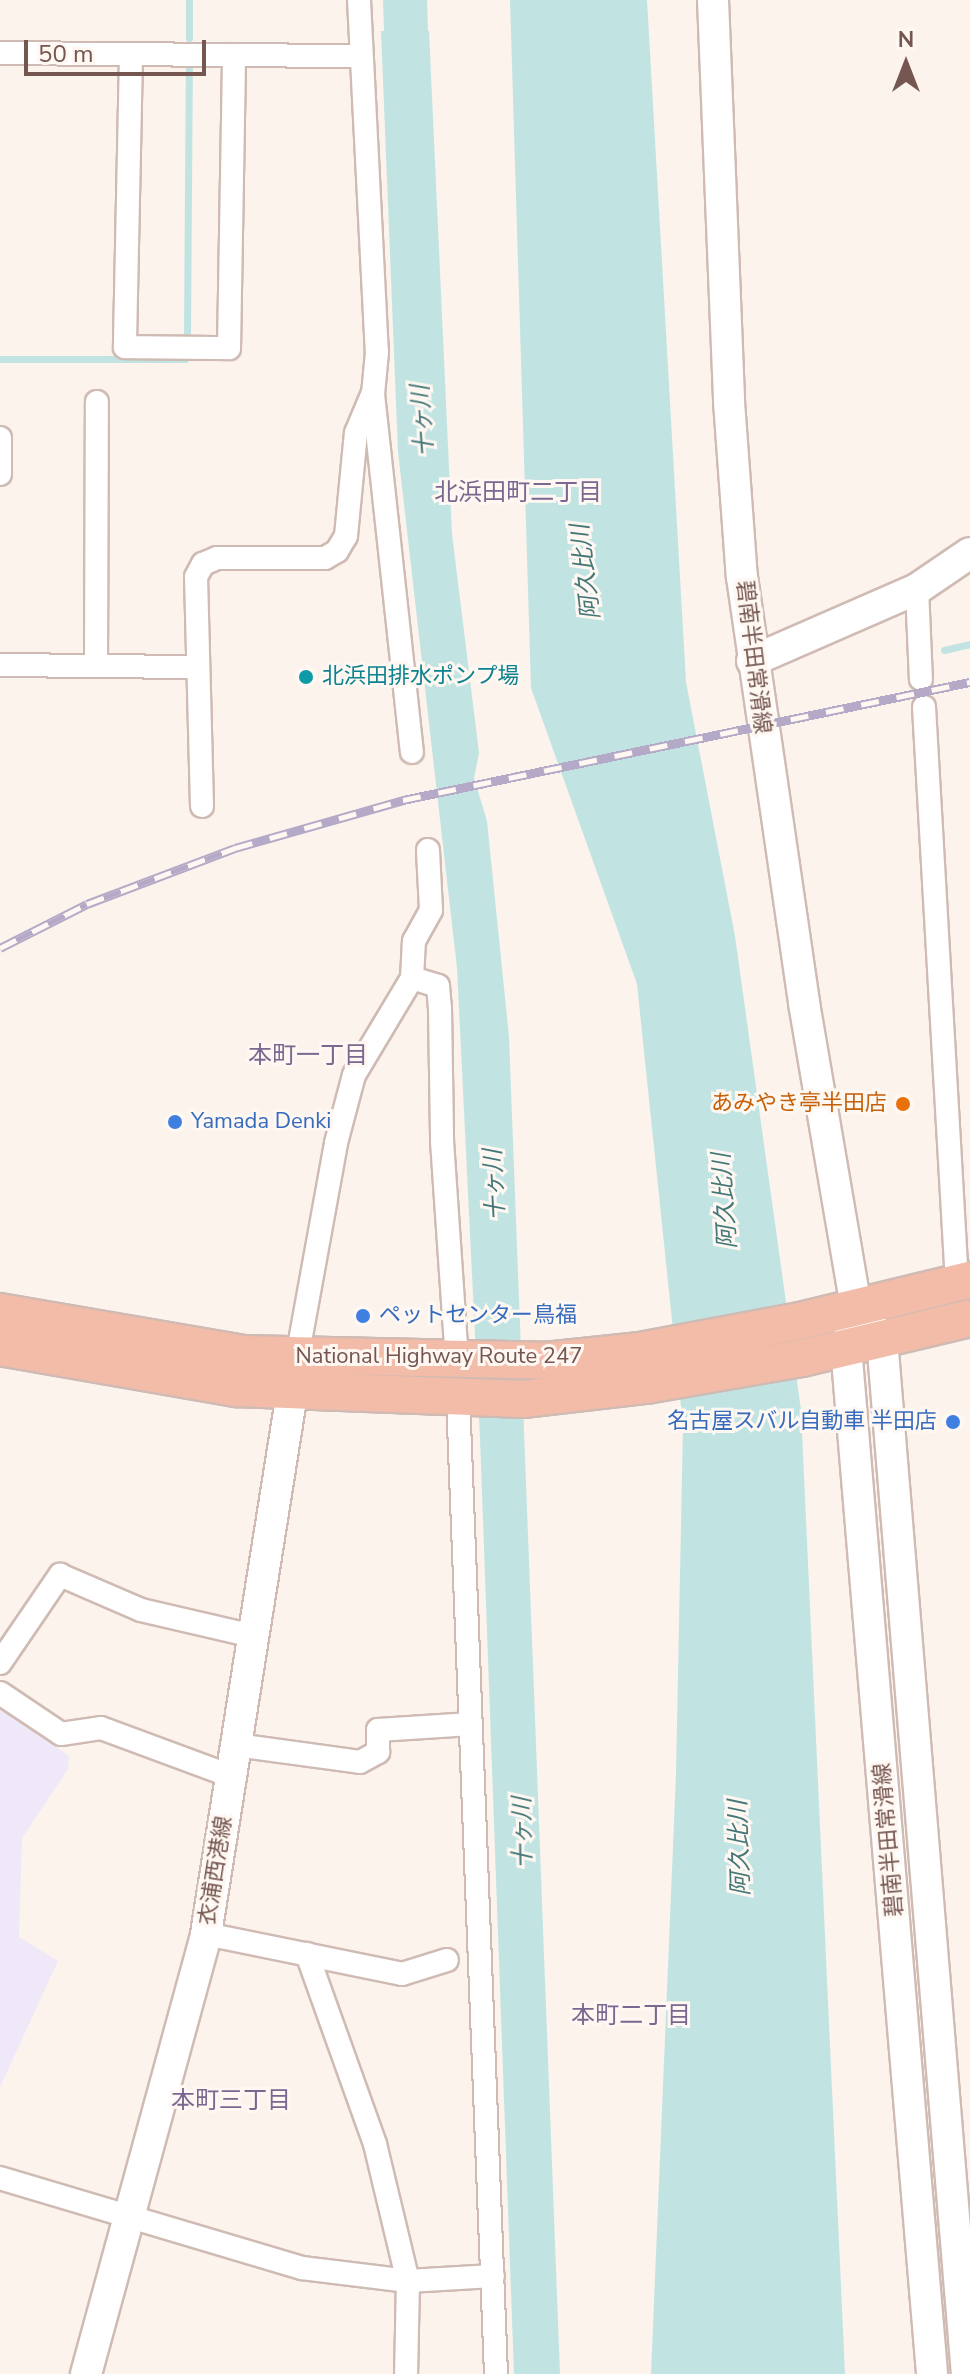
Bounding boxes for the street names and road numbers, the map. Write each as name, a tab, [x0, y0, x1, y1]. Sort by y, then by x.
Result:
street label: 碧南半田常滑線	[731, 579, 775, 735]
street label: National Highway Route 247	[296, 1344, 582, 1370]
street label: 碧南半田常滑線	[869, 1762, 909, 1918]
street label: 衣浦西港線	[194, 1815, 238, 1927]

